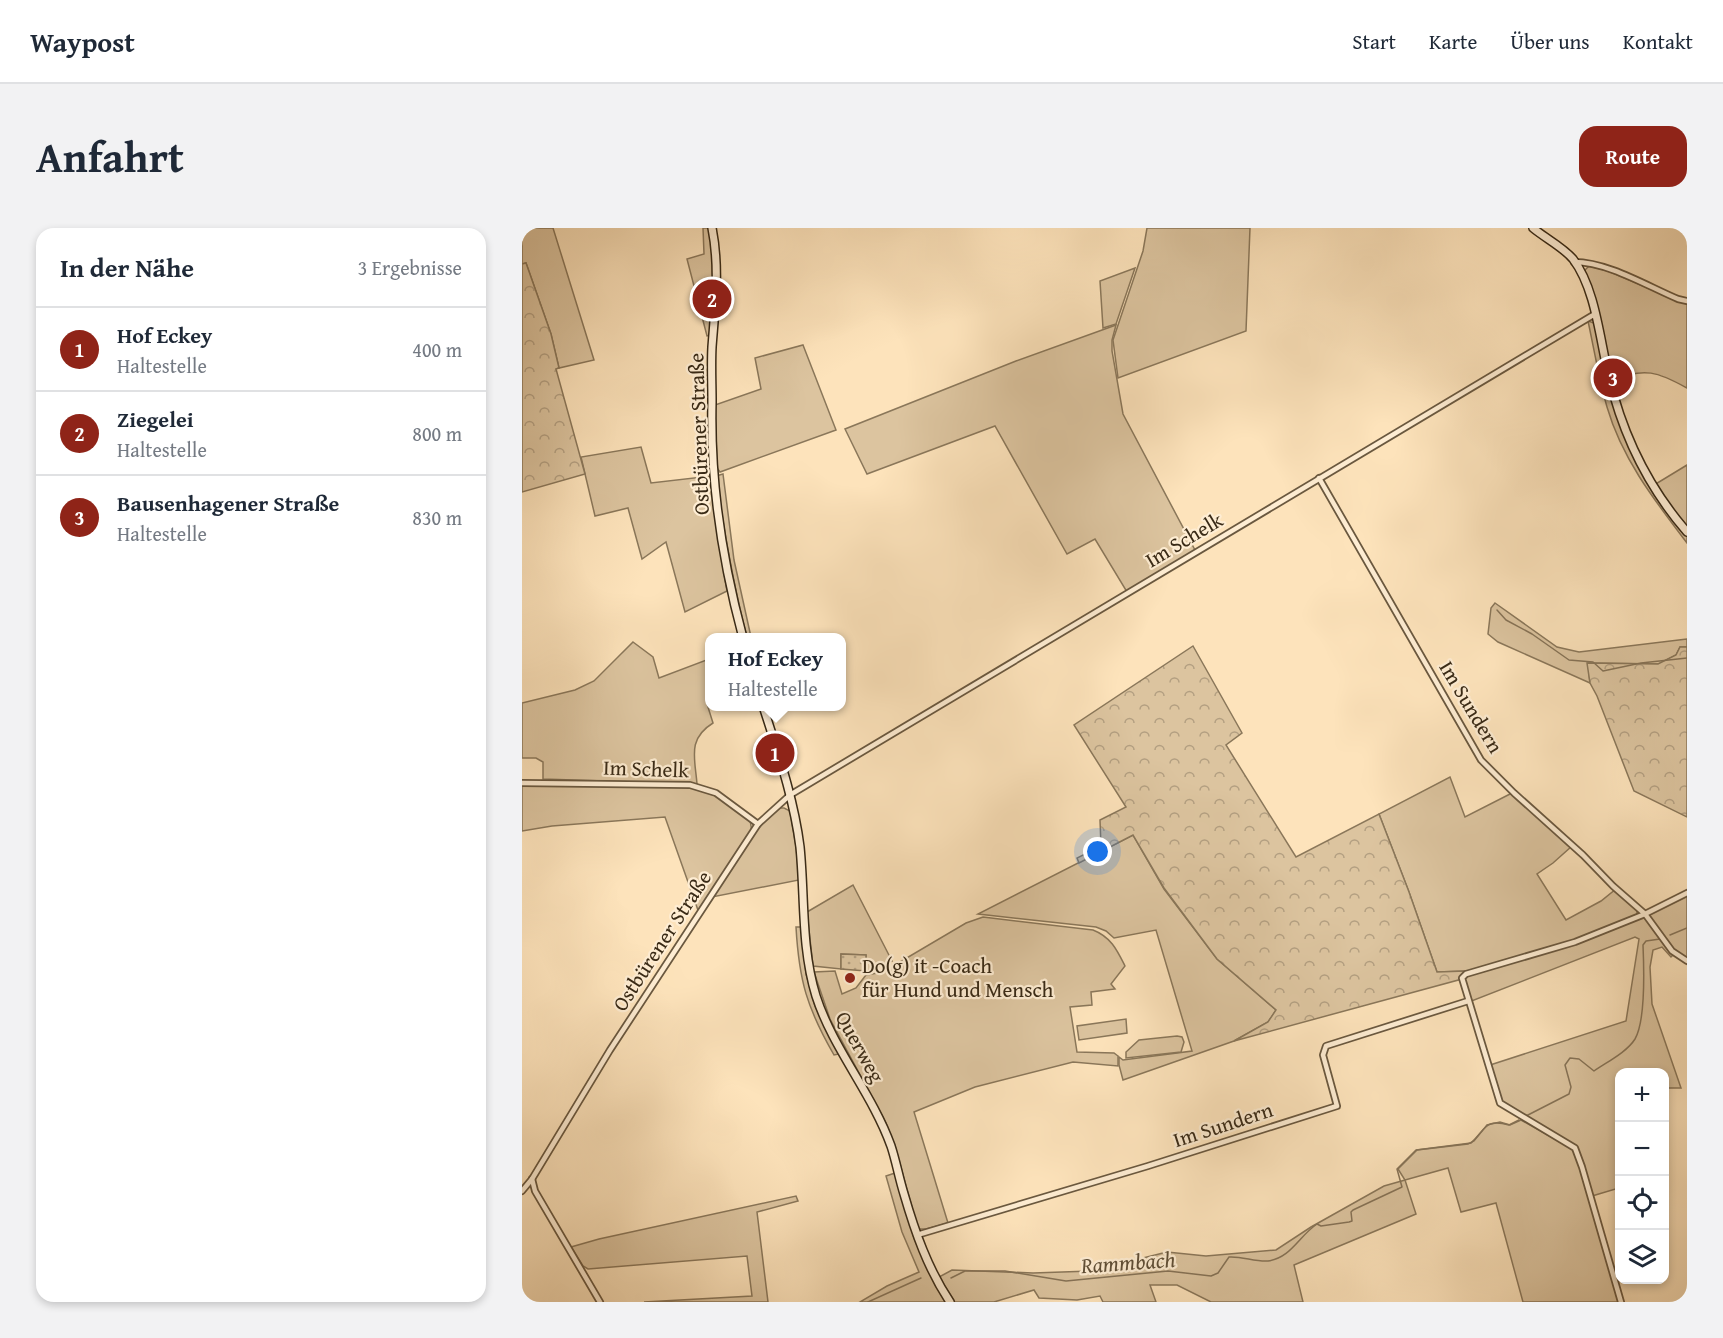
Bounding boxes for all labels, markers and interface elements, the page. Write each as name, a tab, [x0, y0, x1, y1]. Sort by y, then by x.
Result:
text: Waypost	[30, 21, 135, 62]
text: Start	[1352, 26, 1396, 57]
text: Karte	[1429, 26, 1477, 57]
text: Über uns	[1510, 26, 1590, 57]
text: Kontakt	[1623, 26, 1693, 57]
text: Anfahrt	[36, 126, 184, 187]
button: Route	[1579, 126, 1687, 187]
text: In der Nähe	[60, 248, 194, 287]
text: 3 Ergebnisse	[358, 253, 462, 282]
pin: 2	[692, 276, 732, 322]
text: Hof Eckey	[117, 319, 212, 351]
text: 1	[74, 335, 85, 364]
text: 400 m	[412, 335, 462, 364]
text: Haltestelle	[117, 351, 207, 380]
street label: Ostbürener Straße	[680, 352, 717, 516]
pin: 3	[1594, 356, 1632, 400]
text: Ziegelei	[117, 403, 194, 435]
text: 2	[74, 419, 85, 448]
text: 800 m	[412, 419, 462, 448]
text: Haltestelle	[117, 435, 207, 464]
text: Bausenhagener Straße	[117, 487, 339, 519]
text: 3	[74, 503, 85, 532]
text: 830 m	[412, 503, 462, 532]
street label: Im Schelk	[1139, 504, 1229, 575]
text: Haltestelle	[117, 519, 207, 548]
popup	[705, 633, 846, 711]
text: Hof Eckey	[728, 642, 823, 674]
street label: Im Sundern	[1432, 655, 1511, 759]
text: Haltestelle	[728, 674, 818, 703]
pin: 1	[756, 730, 794, 776]
street label: Im Schelk	[603, 752, 690, 785]
your location	[1083, 837, 1112, 866]
street label: Ostbürener Straße	[604, 864, 719, 1017]
place label: Do(g) it -Coach für Hund und Mensch	[862, 950, 1053, 1005]
marker: Do(g) it -Coach für Hund und Mensch	[843, 971, 857, 985]
street label: Querweg	[828, 1005, 893, 1089]
map controls	[1615, 1068, 1669, 1284]
button: +	[1615, 1068, 1669, 1122]
street label: Im Sundern	[1169, 1094, 1277, 1155]
button: −	[1615, 1122, 1669, 1176]
button: locate	[1615, 1176, 1669, 1230]
button: layers	[1615, 1230, 1669, 1284]
water label: Rammbach	[1079, 1243, 1176, 1281]

